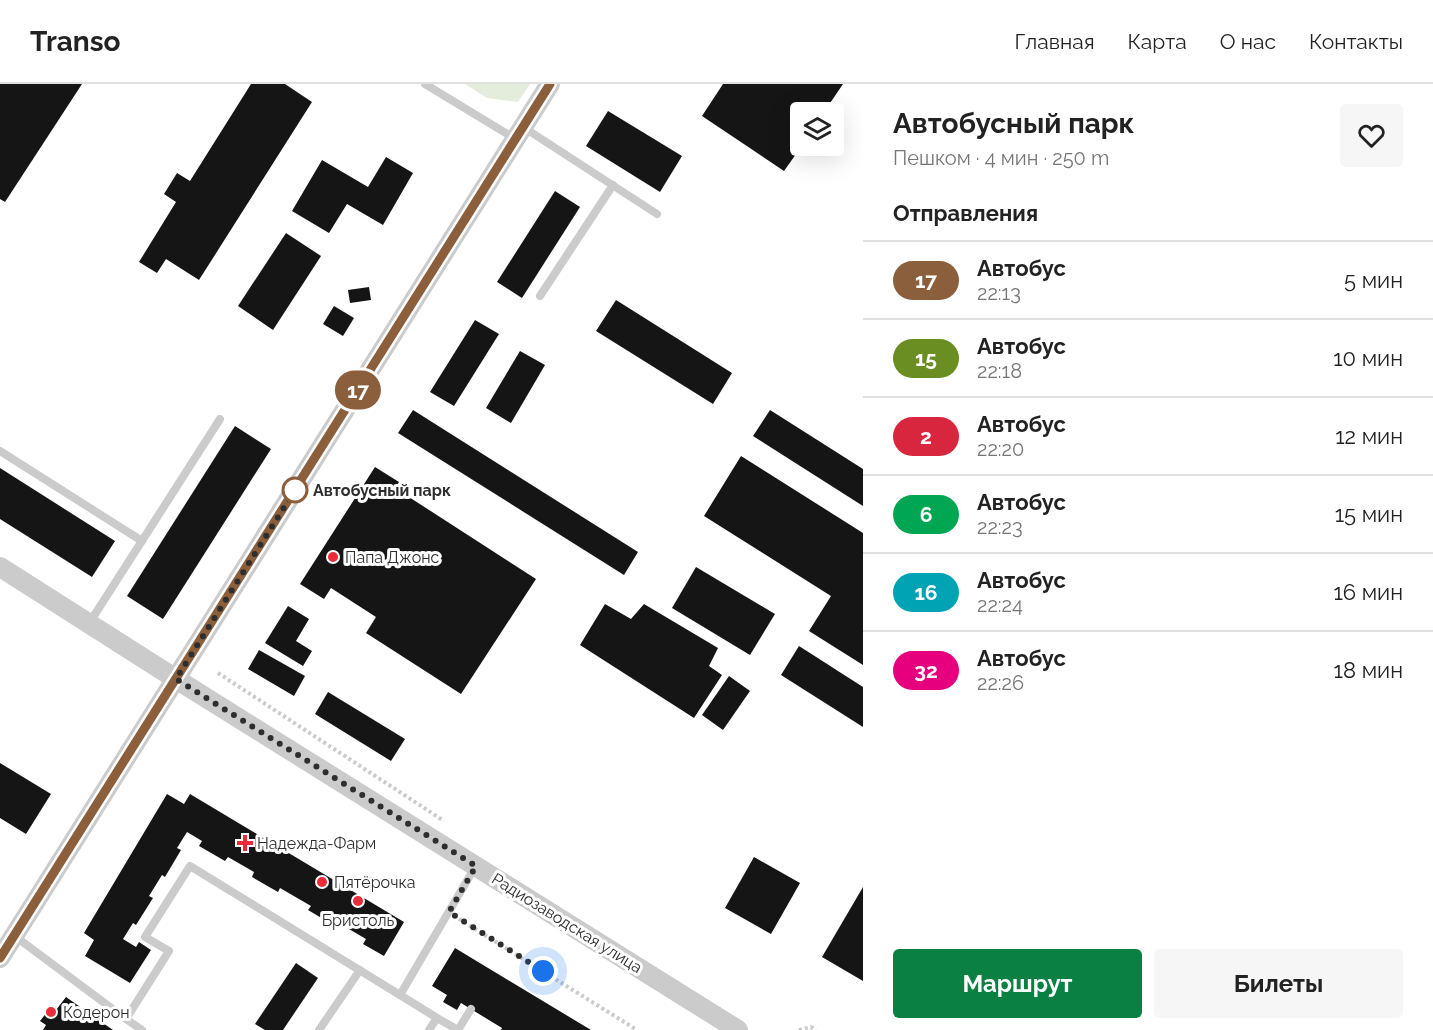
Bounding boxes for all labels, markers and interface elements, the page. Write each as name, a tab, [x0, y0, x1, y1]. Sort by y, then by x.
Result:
text: Transo	[30, 25, 120, 58]
text: Главная	[1015, 29, 1095, 54]
text: Карта	[1128, 29, 1187, 54]
text: О нас	[1220, 29, 1276, 54]
text: Контакты	[1309, 29, 1403, 54]
map controls	[790, 102, 844, 156]
button: layers	[790, 102, 844, 156]
button: heart	[1340, 104, 1403, 167]
text: Автобусный парк	[893, 107, 1135, 140]
text: Пешком · 4 мин · 250 m	[893, 146, 1109, 170]
text: Отправления	[893, 200, 1038, 226]
text: Автобус	[977, 255, 1066, 281]
text: 5 мин	[1344, 267, 1403, 293]
text: 17	[915, 268, 937, 293]
text: 22:13	[977, 281, 1021, 305]
text: Автобус	[977, 333, 1066, 359]
text: 10 мин	[1333, 345, 1403, 371]
text: 15	[915, 346, 937, 371]
text: 22:18	[977, 359, 1022, 383]
line badge: 17	[331, 370, 385, 410]
text: 17	[347, 378, 369, 403]
text: Автобус	[977, 411, 1066, 437]
text: 12 мин	[1335, 423, 1403, 449]
text: 2	[920, 424, 932, 449]
text: 22:20	[977, 437, 1024, 461]
marker: Автобусный парк	[282, 477, 308, 503]
place label: Автобусный парк	[313, 481, 451, 500]
text: Автобус	[977, 489, 1066, 515]
text: 15 мин	[1335, 501, 1403, 527]
text: 6	[920, 502, 932, 527]
text: 22:23	[977, 515, 1023, 539]
place label: Папа Джонс	[345, 548, 439, 567]
marker: Папа Джонс	[326, 550, 340, 564]
text: Автобус	[977, 567, 1066, 593]
text: 16 мин	[1333, 579, 1403, 605]
text: 16	[914, 580, 938, 605]
text: 22:24	[977, 593, 1023, 617]
text: Автобус	[977, 645, 1066, 671]
text: 18 мин	[1334, 657, 1403, 683]
text: 32	[914, 658, 938, 683]
text: 22:26	[977, 671, 1024, 695]
place label: Надежда-Фарм	[257, 834, 376, 853]
marker: Надежда-Фарм	[238, 836, 252, 850]
street label: Радиозаводская улица	[488, 869, 646, 977]
place label: Пятёрочка	[334, 873, 415, 892]
marker: Пятёрочка	[315, 875, 329, 889]
marker: Бристоль	[351, 894, 365, 908]
place label: Бристоль	[322, 911, 395, 930]
button: Маршрут	[893, 949, 1142, 1018]
button: Билеты	[1154, 949, 1403, 1018]
your location	[528, 956, 558, 986]
place label: Кодерон	[63, 1003, 130, 1022]
marker: Кодерон	[44, 1005, 58, 1019]

